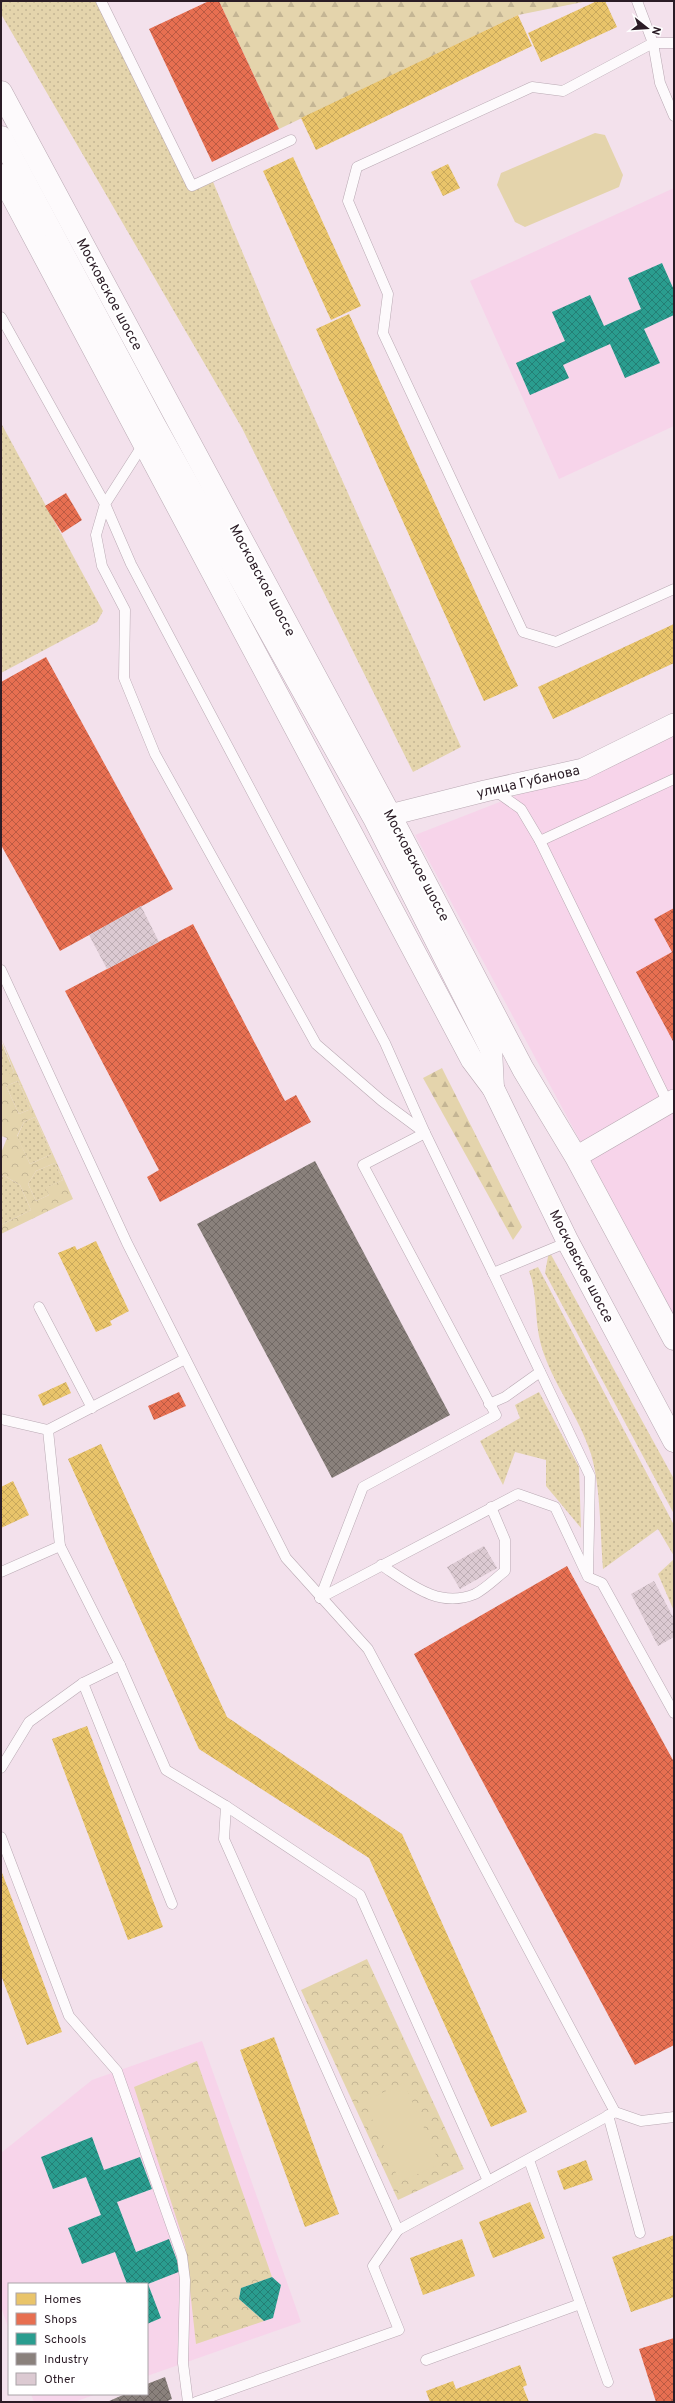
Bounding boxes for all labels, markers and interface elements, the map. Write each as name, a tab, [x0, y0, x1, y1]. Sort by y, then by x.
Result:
north arrow	[627, 8, 667, 48]
text: N	[648, 25, 663, 36]
street label: Московское шоссе	[72, 236, 145, 354]
street label: Московское шоссе	[225, 522, 298, 640]
street label: улица Губанова	[475, 762, 582, 803]
street label: Московское шоссе	[379, 807, 452, 925]
street label: Московское шоссе	[545, 1207, 616, 1326]
legend	[8, 2283, 148, 2395]
text: Homes	[44, 2292, 81, 2308]
text: Shops	[44, 2312, 77, 2328]
text: Schools	[44, 2332, 86, 2348]
text: Industry	[44, 2352, 89, 2368]
text: Other	[44, 2372, 76, 2388]

